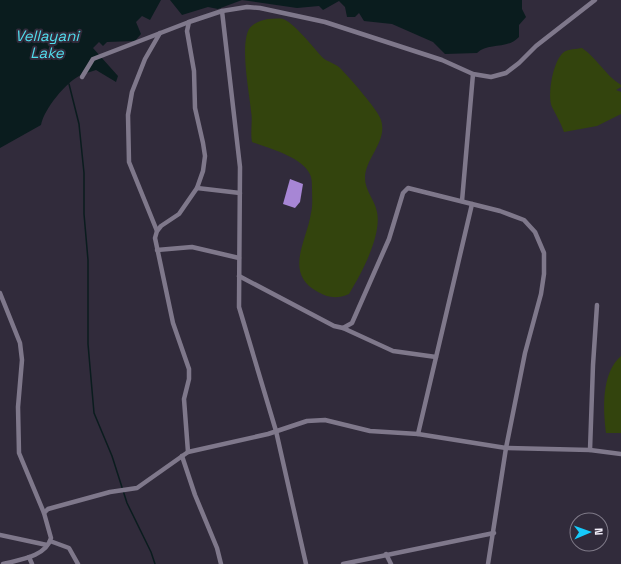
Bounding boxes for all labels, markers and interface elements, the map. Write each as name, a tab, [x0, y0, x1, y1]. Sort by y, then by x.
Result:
water label: Vellayani Lake	[15, 26, 81, 62]
north arrow	[569, 512, 609, 552]
text: N	[592, 528, 606, 536]

